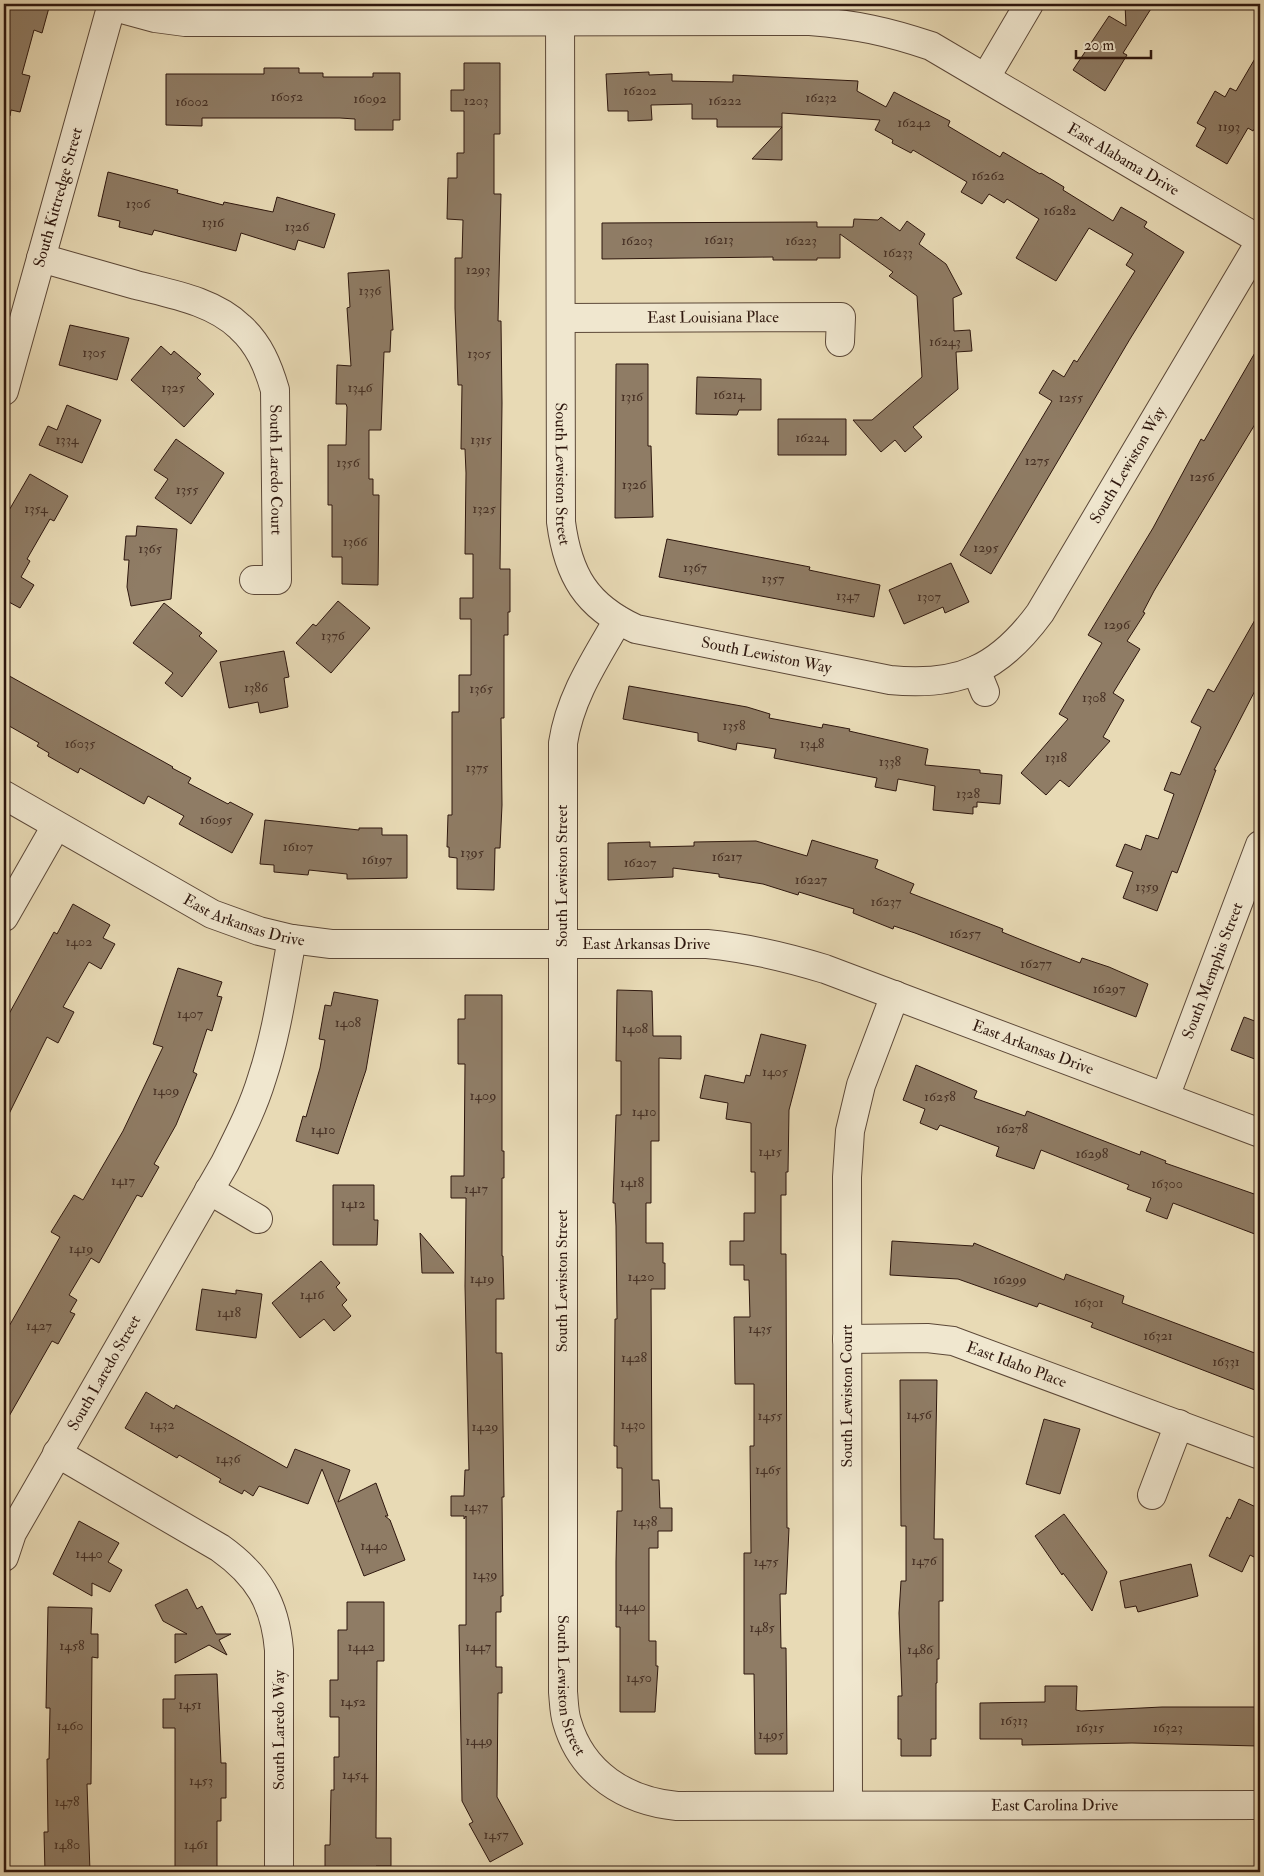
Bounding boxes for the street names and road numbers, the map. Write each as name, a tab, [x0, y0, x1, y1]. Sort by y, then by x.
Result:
street label: East Alabama Drive	[1064, 119, 1183, 200]
street label: South Kittredge Street	[29, 125, 87, 270]
street label: East Louisiana Place	[647, 307, 779, 328]
street label: South Lewiston Way	[1085, 402, 1171, 527]
street label: South Lewiston Street	[551, 403, 575, 547]
street label: South Laredo Court	[265, 404, 287, 535]
street label: South Lewiston Way	[700, 632, 834, 678]
street label: South Lewiston Street	[552, 805, 572, 947]
street label: East Arkansas Drive	[180, 890, 306, 951]
street label: South Memphis Street	[1178, 900, 1247, 1042]
street label: East Arkansas Drive	[582, 934, 711, 954]
street label: East Arkansas Drive	[970, 1015, 1097, 1079]
street label: South Lewiston Street	[552, 1210, 572, 1352]
street label: South Laredo Street	[63, 1312, 145, 1434]
street label: South Lewiston Court	[837, 1325, 857, 1467]
street label: East Idaho Place	[964, 1337, 1070, 1392]
street label: South Lewiston Street	[553, 1615, 590, 1760]
street label: South Laredo Way	[269, 1669, 289, 1790]
street label: East Carolina Drive	[991, 1795, 1118, 1815]

